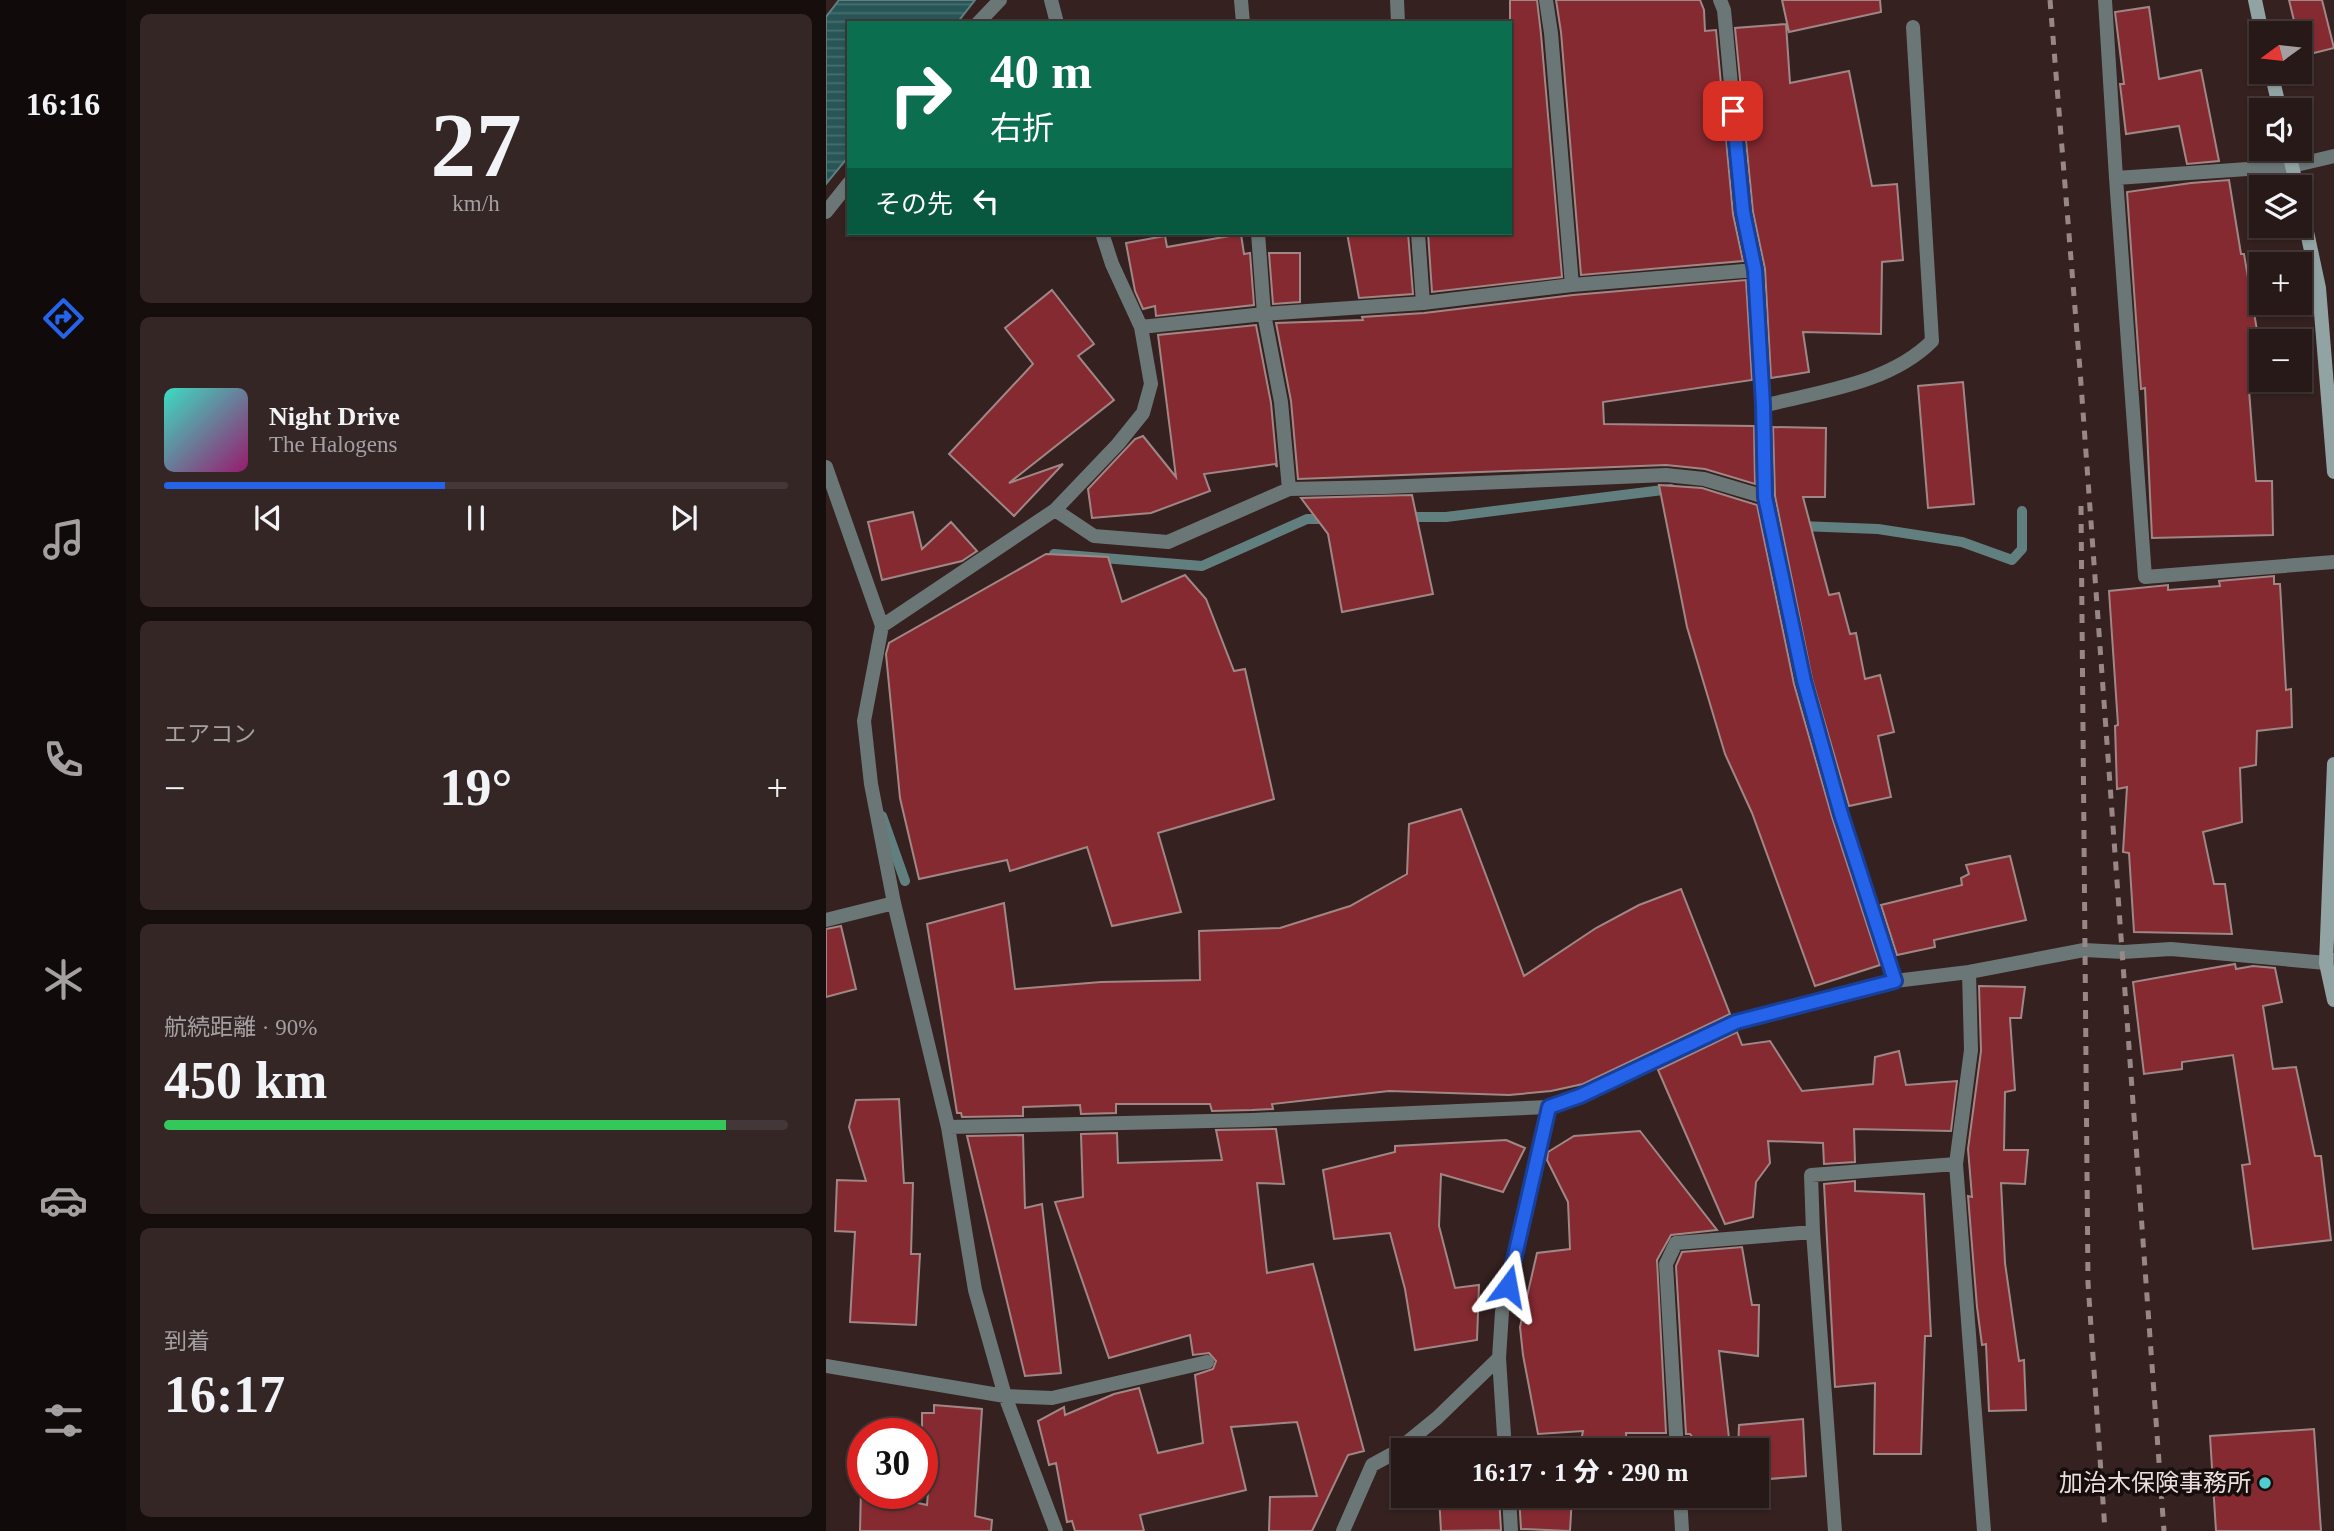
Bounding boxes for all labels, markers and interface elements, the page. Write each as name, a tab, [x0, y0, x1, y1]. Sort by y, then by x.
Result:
north arrow	[2249, 21, 2312, 84]
map controls	[2249, 21, 2312, 392]
text: 40 m	[990, 44, 1092, 99]
icon: right	[875, 49, 966, 140]
pin	[1703, 81, 1763, 141]
text: 16:16	[26, 86, 100, 122]
icon: arrive	[1714, 92, 1752, 130]
text: 27	[431, 95, 522, 196]
button: sound	[2249, 98, 2312, 161]
text: 右折	[990, 110, 1054, 146]
button: layers	[2249, 175, 2312, 238]
icon: left	[967, 182, 1005, 220]
text: その先	[875, 190, 953, 219]
text: km/h	[452, 191, 500, 216]
button: +	[2249, 252, 2312, 315]
icon: directions	[39, 294, 88, 343]
button: −	[2249, 329, 2312, 392]
text: Night Drive	[269, 402, 400, 431]
text: The Halogens	[269, 432, 397, 457]
icon: previous	[249, 499, 287, 537]
icon: pause	[457, 499, 495, 537]
icon: next	[665, 499, 703, 537]
icon: music	[39, 515, 88, 564]
text: エアコン	[164, 722, 256, 747]
icon: phone	[39, 735, 88, 784]
text: 19°	[440, 759, 512, 816]
text: −	[164, 767, 185, 809]
text: +	[767, 767, 788, 809]
icon: climate	[39, 955, 88, 1004]
text: 航続距離 · 90%	[164, 1015, 317, 1040]
text: 450 km	[164, 1052, 327, 1109]
icon: car	[39, 1176, 88, 1225]
position arrow	[1471, 1249, 1545, 1323]
text: 到着	[164, 1329, 210, 1354]
text: 16:17	[164, 1366, 285, 1423]
icon: filters	[39, 1396, 88, 1445]
speed limit sign: 30	[847, 1418, 938, 1509]
text: 16:17 · 1 分 · 290 m	[1472, 1458, 1688, 1487]
place label: 加治木保険事務所	[2059, 1470, 2251, 1496]
marker: 加治木保険事務所	[2257, 1475, 2273, 1491]

